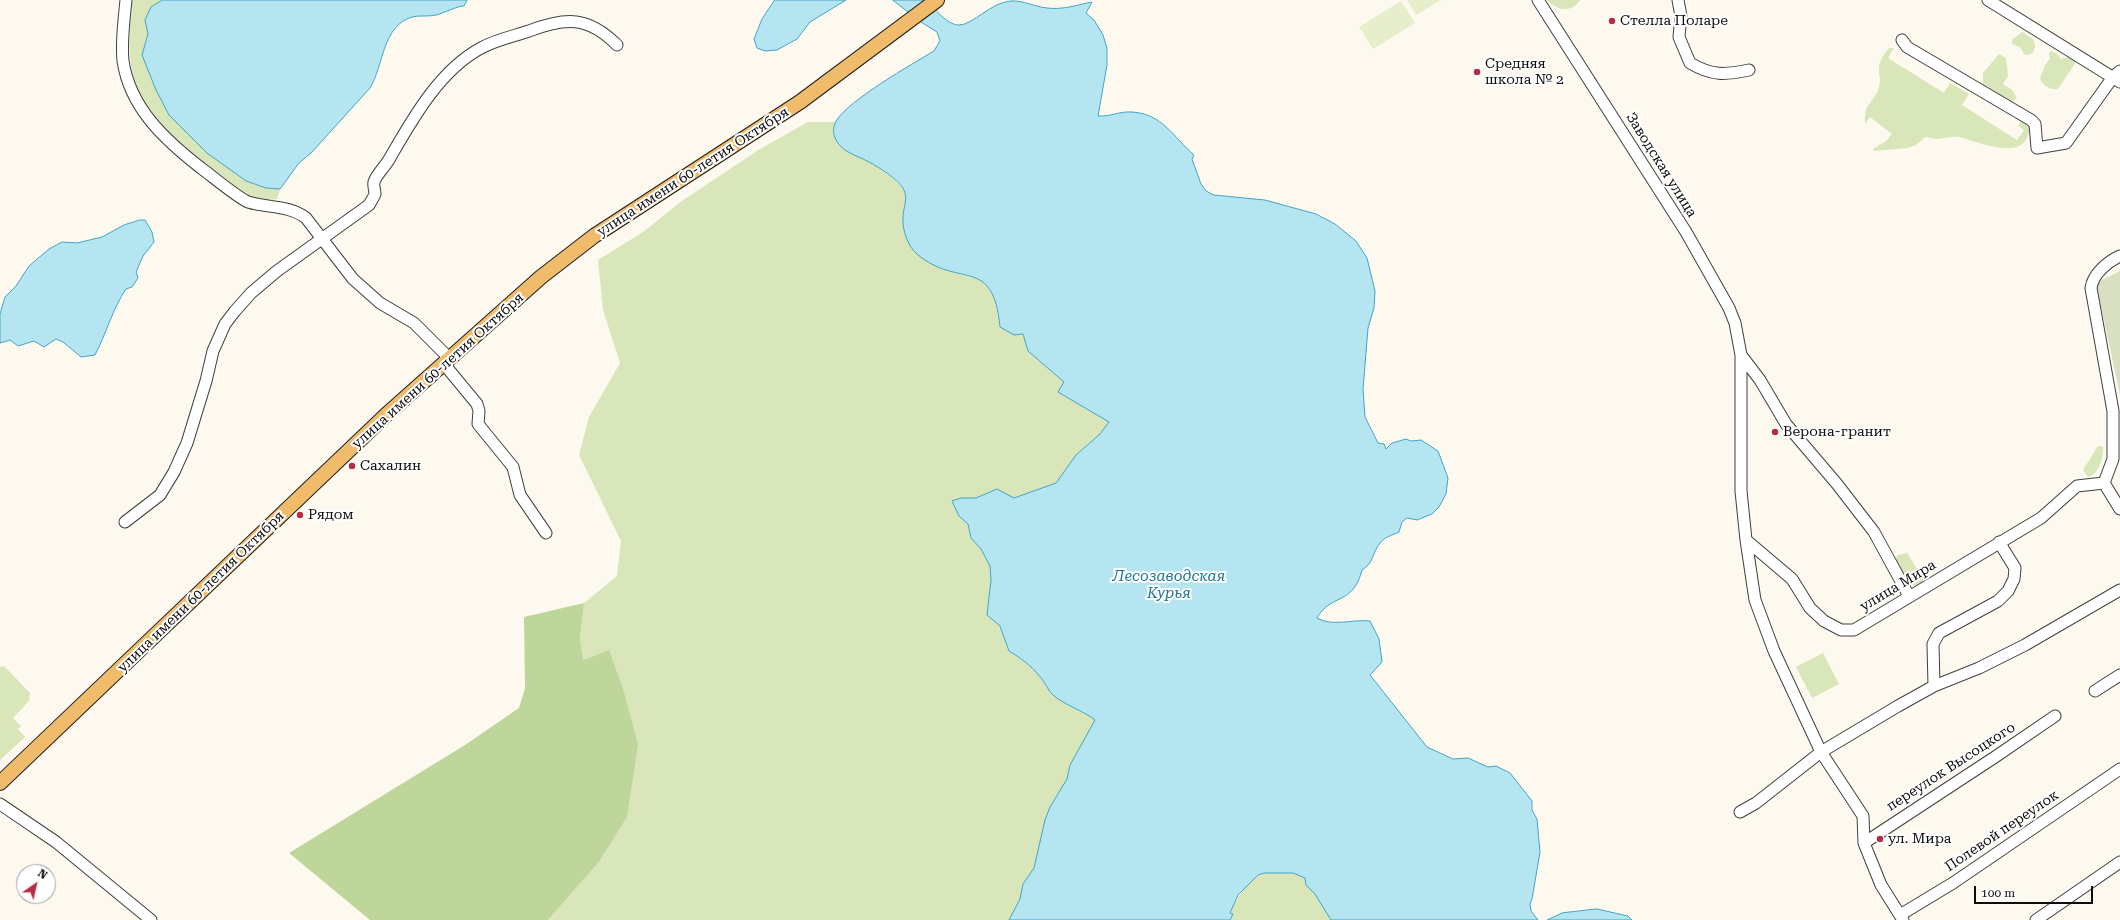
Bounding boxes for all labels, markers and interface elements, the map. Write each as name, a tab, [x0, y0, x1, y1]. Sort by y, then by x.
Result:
place label: Стелла Поларе	[1620, 13, 1728, 29]
marker: Стелла Поларе	[1607, 16, 1617, 26]
place label: Средняя школа № 2	[1485, 56, 1564, 88]
marker: Средняя школа № 2	[1472, 67, 1482, 77]
street label: улица имени 60-летия Октября	[594, 104, 792, 240]
street label: Заводская улица	[1622, 110, 1700, 220]
street label: улица имени 60-летия Октября	[349, 289, 527, 453]
place label: Верона-гранит	[1783, 424, 1891, 440]
marker: Верона-гранит	[1770, 427, 1780, 437]
place label: Сахалин	[360, 458, 421, 474]
marker: Сахалин	[347, 461, 357, 471]
place label: Рядом	[308, 507, 354, 523]
street label: улица имени 60-летия Октября	[114, 508, 288, 676]
marker: Рядом	[295, 510, 305, 520]
street label: улица Мира	[1857, 557, 1939, 615]
water label: Лесозаводская Курья	[1113, 568, 1225, 603]
street label: переулок Высоцкого	[1883, 719, 2019, 815]
street label: Полевой переулок	[1942, 787, 2062, 875]
place label: ул. Мира	[1888, 831, 1951, 847]
marker: ул. Мира	[1875, 834, 1885, 844]
north arrow	[16, 864, 56, 904]
text: N	[35, 867, 50, 882]
scale bar	[1976, 878, 2095, 904]
text: 100 m	[1981, 886, 2015, 900]

